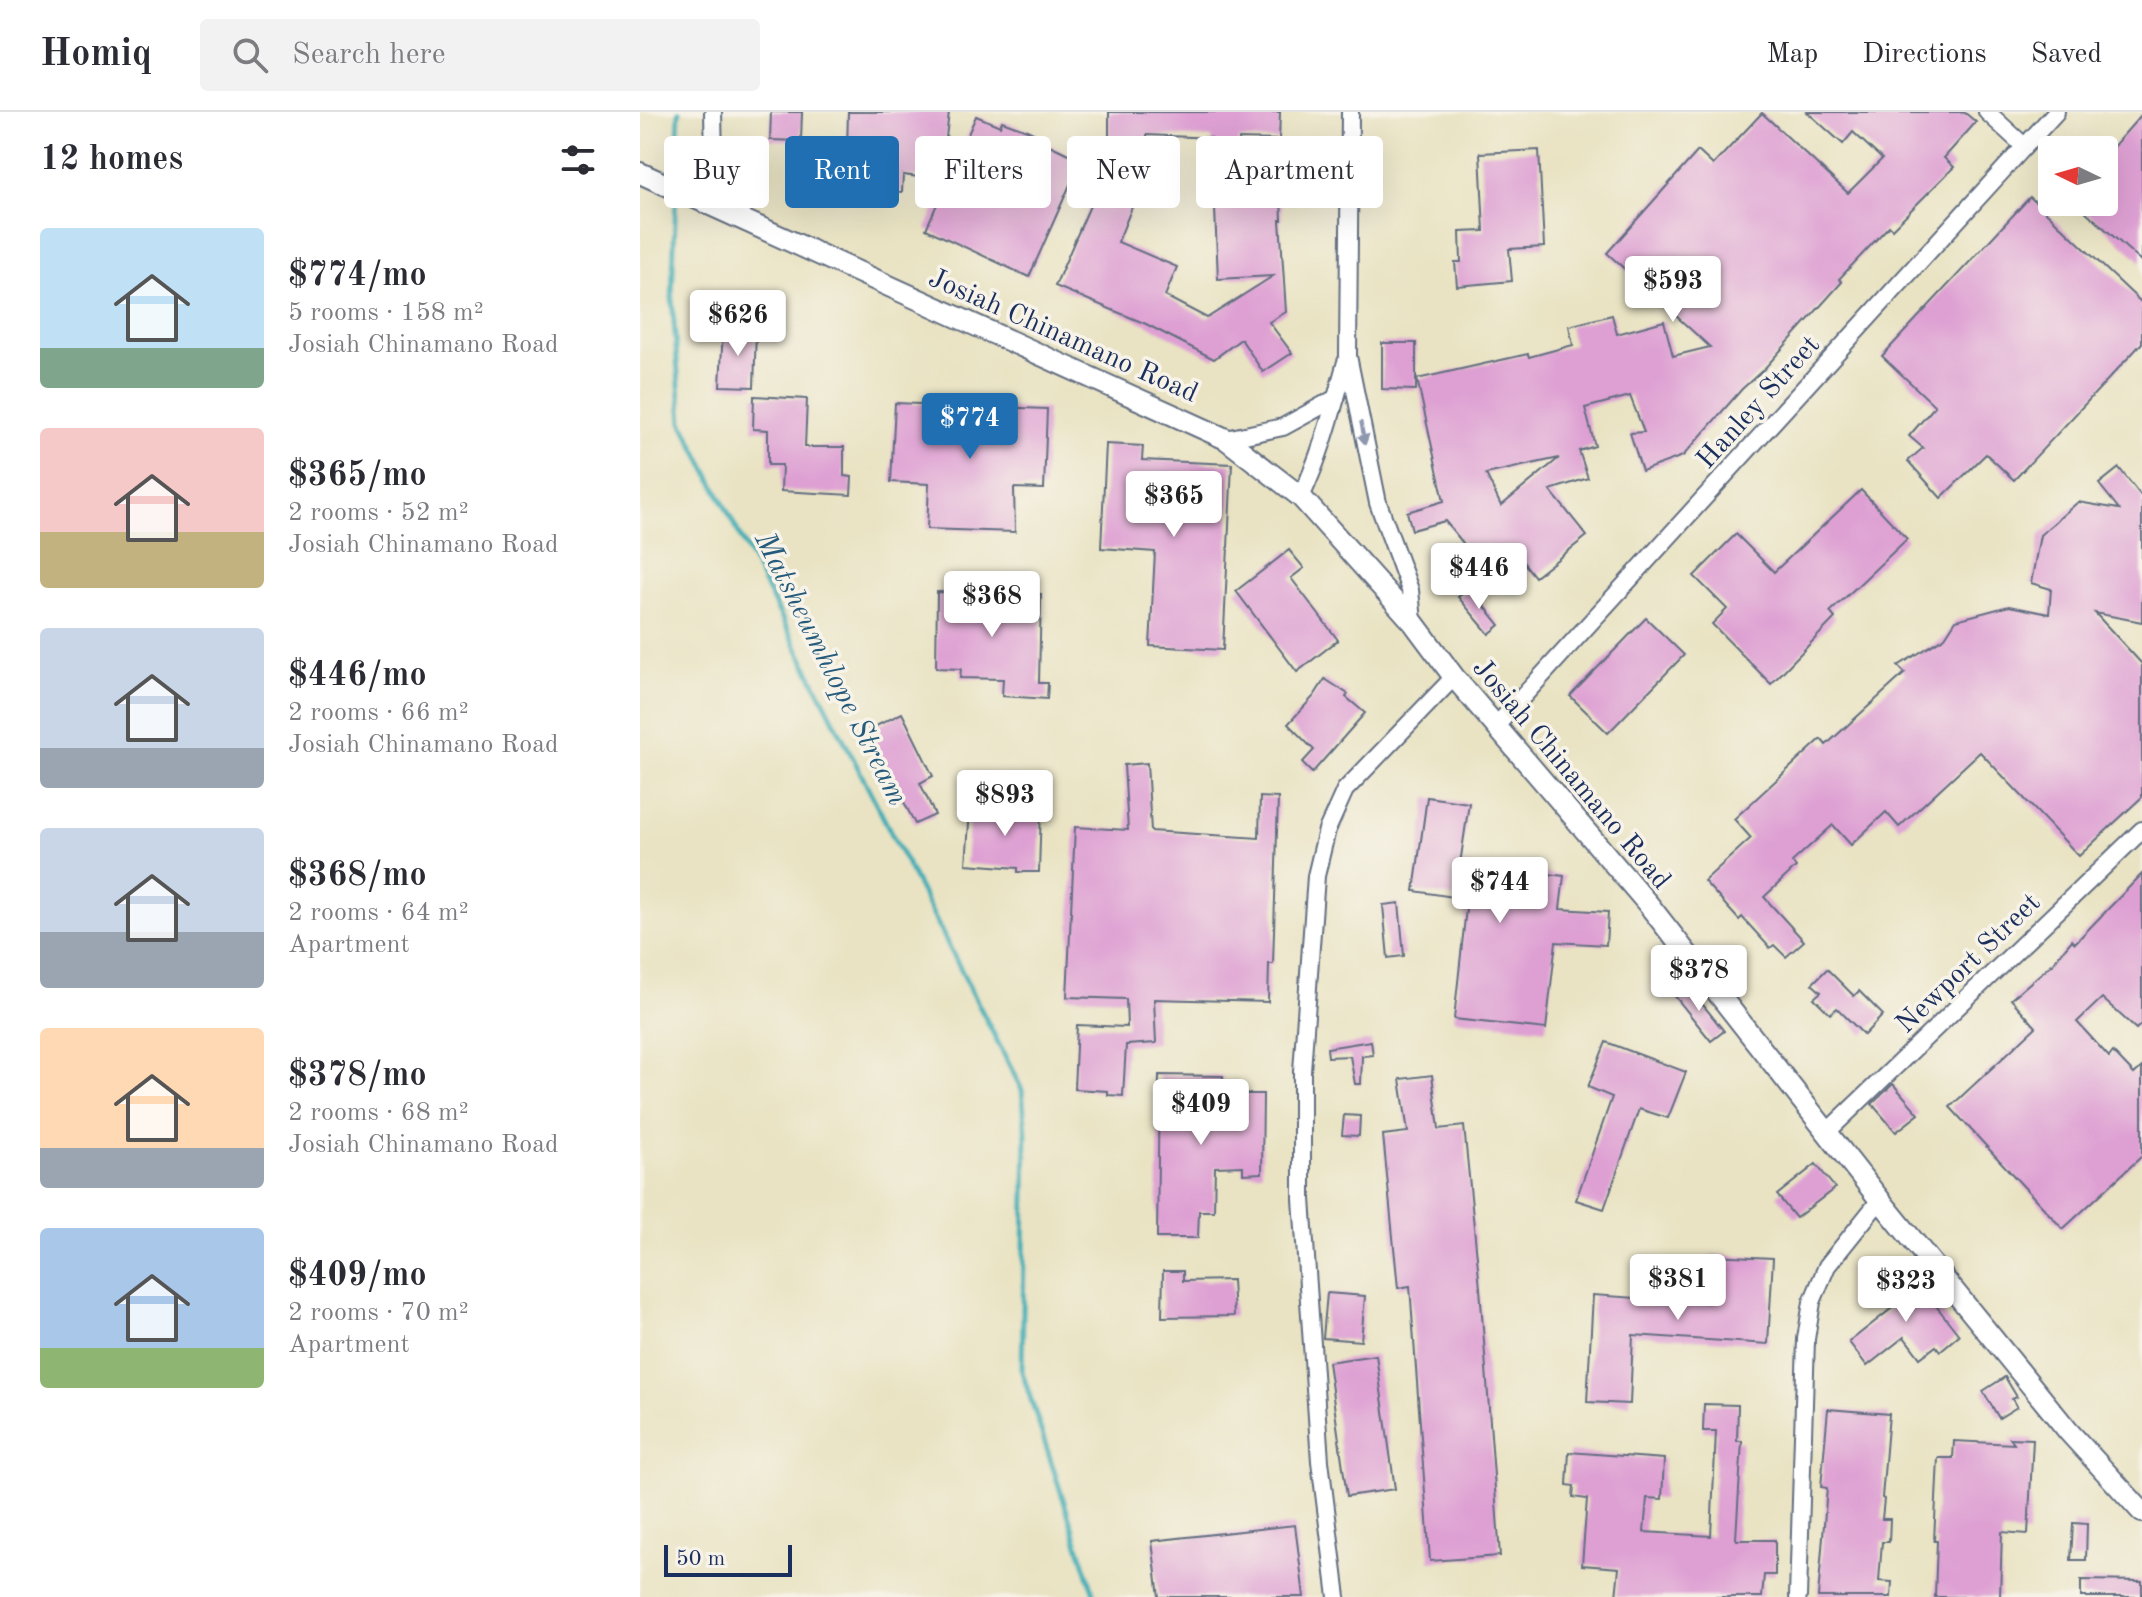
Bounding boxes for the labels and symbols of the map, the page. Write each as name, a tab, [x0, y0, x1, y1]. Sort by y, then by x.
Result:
north arrow	[2038, 136, 2118, 216]
pin: $593	[1626, 256, 1720, 324]
street label: Josiah Chinamano Road	[924, 265, 1202, 409]
pin: $626	[691, 290, 785, 358]
street label: Hanley Street	[1693, 331, 1826, 475]
pin: $774	[923, 393, 1017, 461]
one-way arrow	[1357, 420, 1369, 445]
pin: $365	[1127, 471, 1221, 539]
water label: Matsheumhlope Stream	[748, 526, 912, 811]
pin: $446	[1432, 543, 1526, 611]
pin: $368	[945, 571, 1039, 639]
street label: Josiah Chinamano Road	[1466, 654, 1675, 896]
pin: $893	[958, 770, 1052, 838]
pin: $744	[1453, 857, 1547, 925]
street label: Newport Street	[1892, 889, 2046, 1039]
pin: $378	[1652, 945, 1746, 1013]
pin: $409	[1154, 1079, 1248, 1147]
pin: $381	[1631, 1254, 1725, 1322]
pin: $323	[1859, 1256, 1953, 1324]
scale bar	[664, 1541, 792, 1577]

